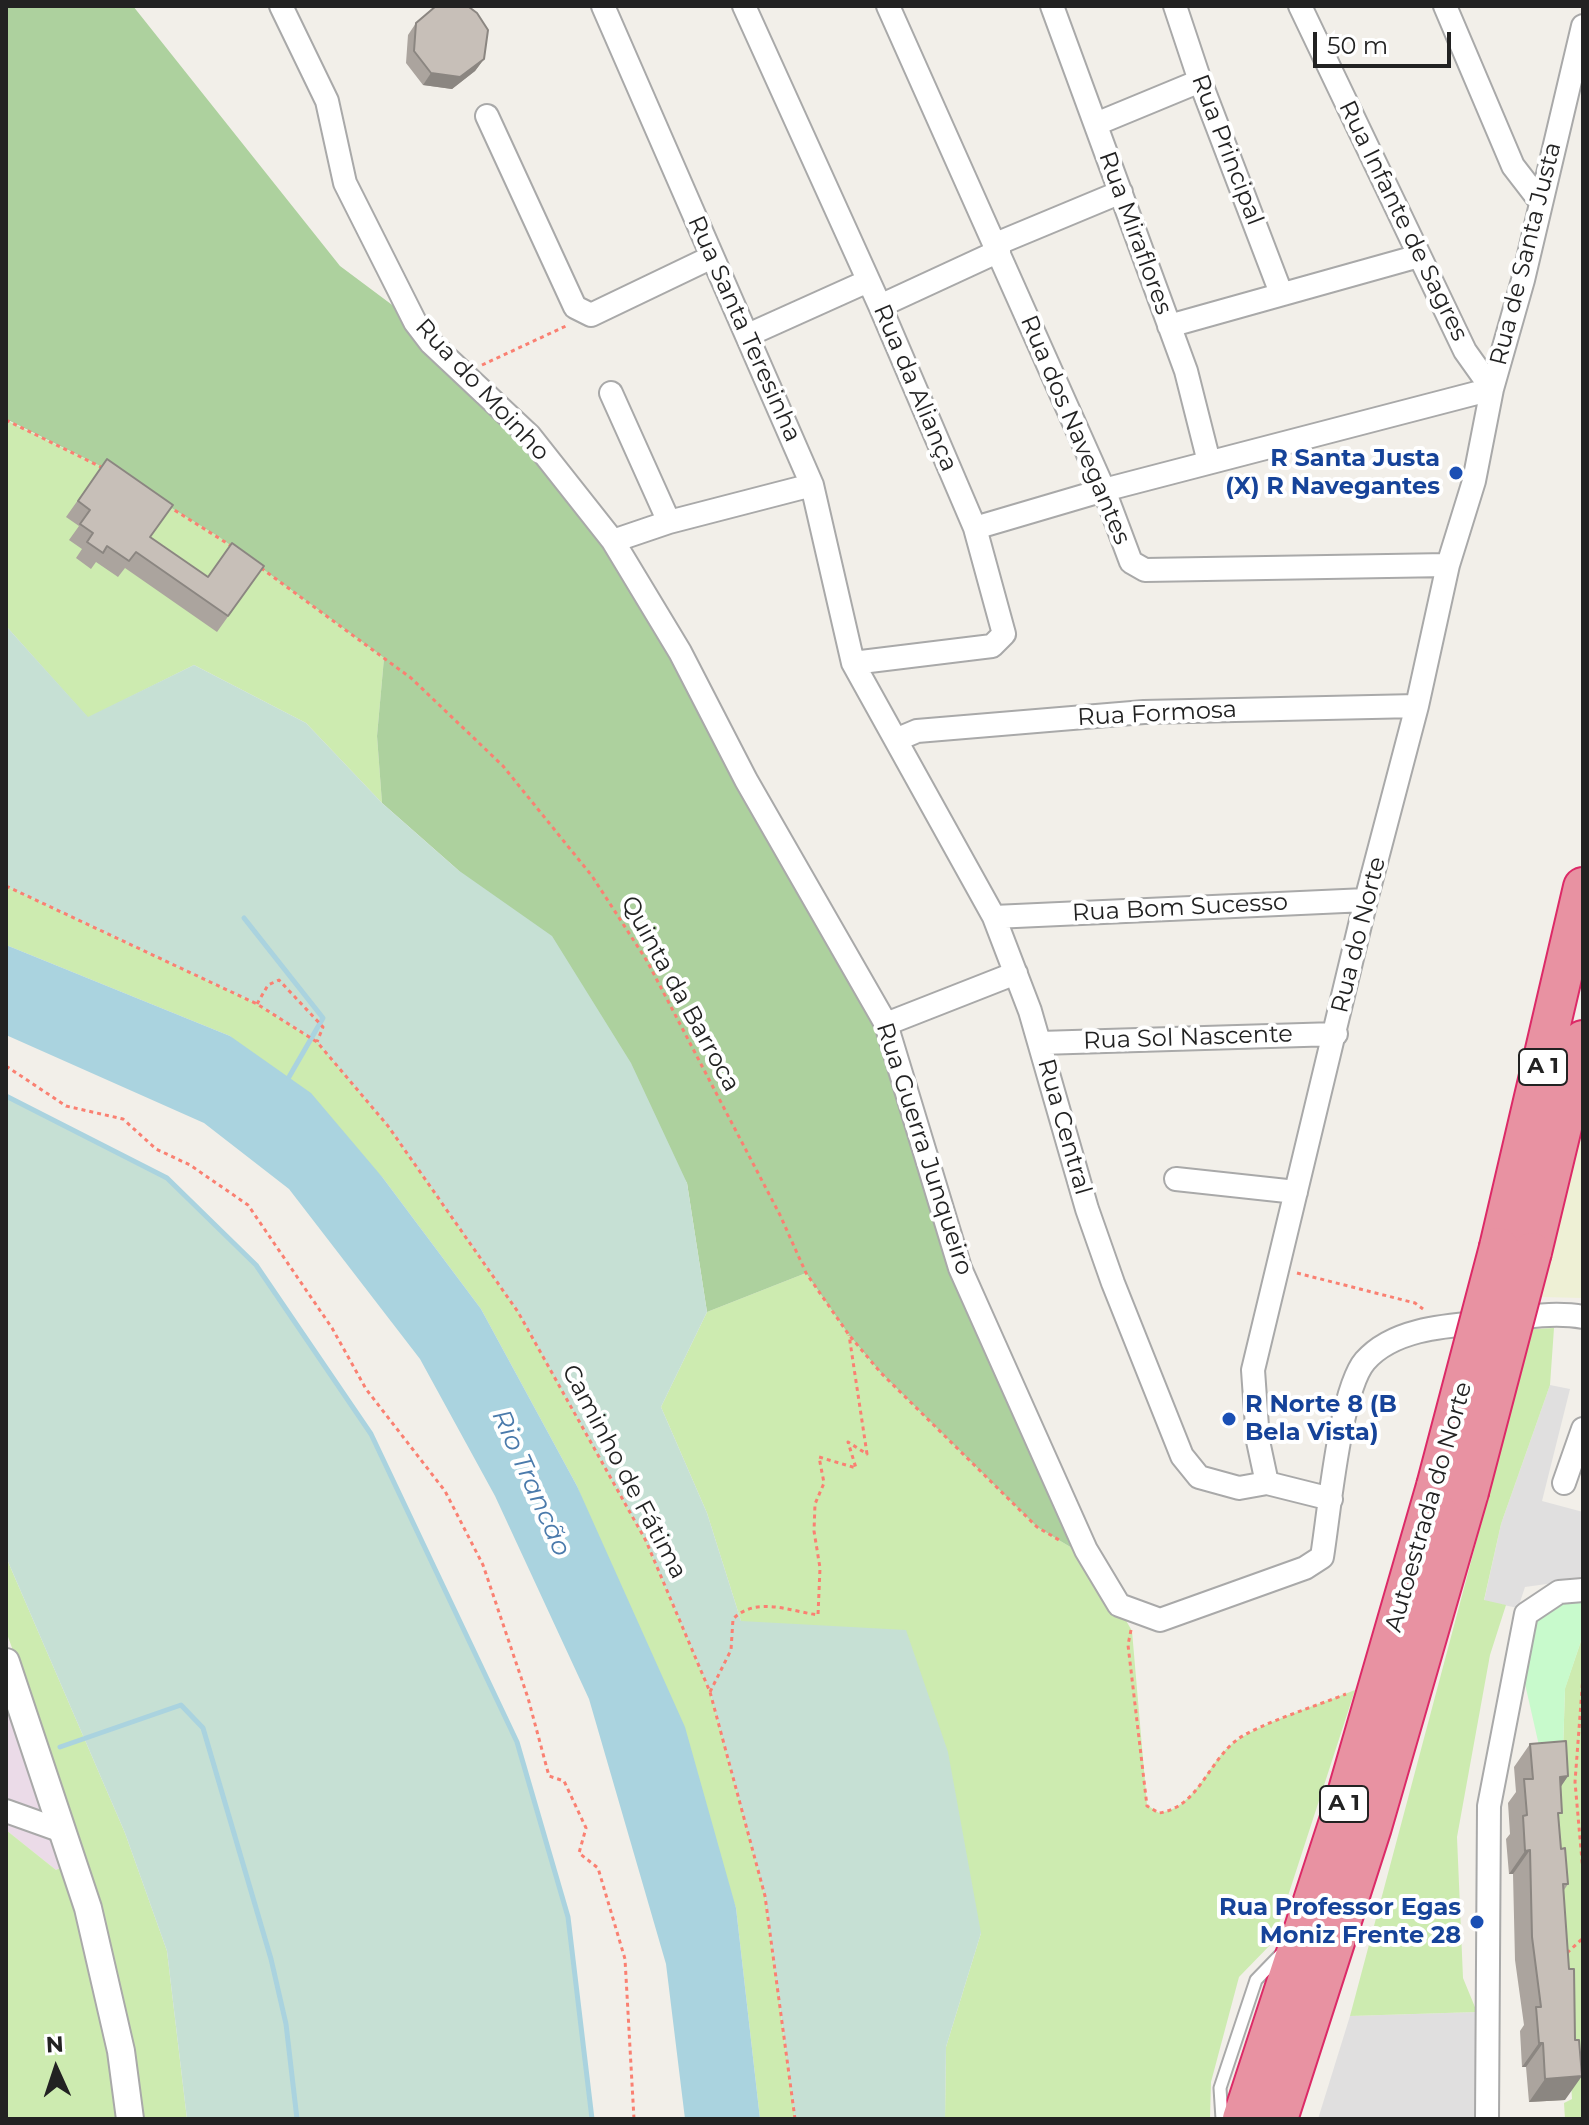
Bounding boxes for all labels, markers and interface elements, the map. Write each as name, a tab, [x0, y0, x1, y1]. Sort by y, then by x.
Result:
scale bar	[1317, 16, 1455, 66]
text: 50 m	[1327, 31, 1388, 60]
street label: Rua Principal	[1185, 70, 1269, 230]
street label: Rua Infante de Sagres	[1332, 96, 1474, 346]
street label: Rua de Santa Justa	[1484, 139, 1568, 369]
street label: Rua Miraflores	[1092, 148, 1178, 318]
street label: Rua Santa Teresinha	[681, 212, 807, 446]
street label: Rua da Aliança	[867, 300, 963, 476]
street label: Rua dos Navegantes	[1014, 311, 1136, 549]
street label: Rua do Moinho	[409, 313, 555, 467]
place label: R Santa Justa (X) R Navegantes	[1225, 445, 1440, 501]
marker: R Santa Justa (X) R Navegantes	[1447, 464, 1465, 482]
street label: Rua Formosa	[1077, 695, 1237, 733]
street label: Rua do Norte	[1326, 854, 1392, 1016]
street label: Rua Bom Sucesso	[1071, 888, 1289, 928]
street label: Quinta da Barroca	[614, 891, 746, 1097]
street label: Rua Guerra Junqueiro	[870, 1019, 978, 1279]
street label: Rua Sol Nascente	[1083, 1020, 1293, 1056]
road number: A 1	[1519, 1049, 1567, 1085]
street label: Rua Central	[1031, 1056, 1097, 1198]
street label: Caminho de Fátima	[555, 1360, 693, 1584]
street label: Autoestrada do Norte	[1379, 1379, 1479, 1635]
place label: R Norte 8 (B Bela Vista)	[1245, 1391, 1397, 1447]
water label: Rio Trancão	[485, 1405, 577, 1561]
marker: R Norte 8 (B Bela Vista)	[1220, 1410, 1238, 1428]
road number: A 1	[1320, 1786, 1368, 1822]
place label: Rua Professor Egas Moniz Frente 28	[1219, 1894, 1461, 1950]
marker: Rua Professor Egas Moniz Frente 28	[1468, 1913, 1486, 1931]
north arrow	[16, 2029, 96, 2109]
text: N	[45, 2031, 64, 2058]

